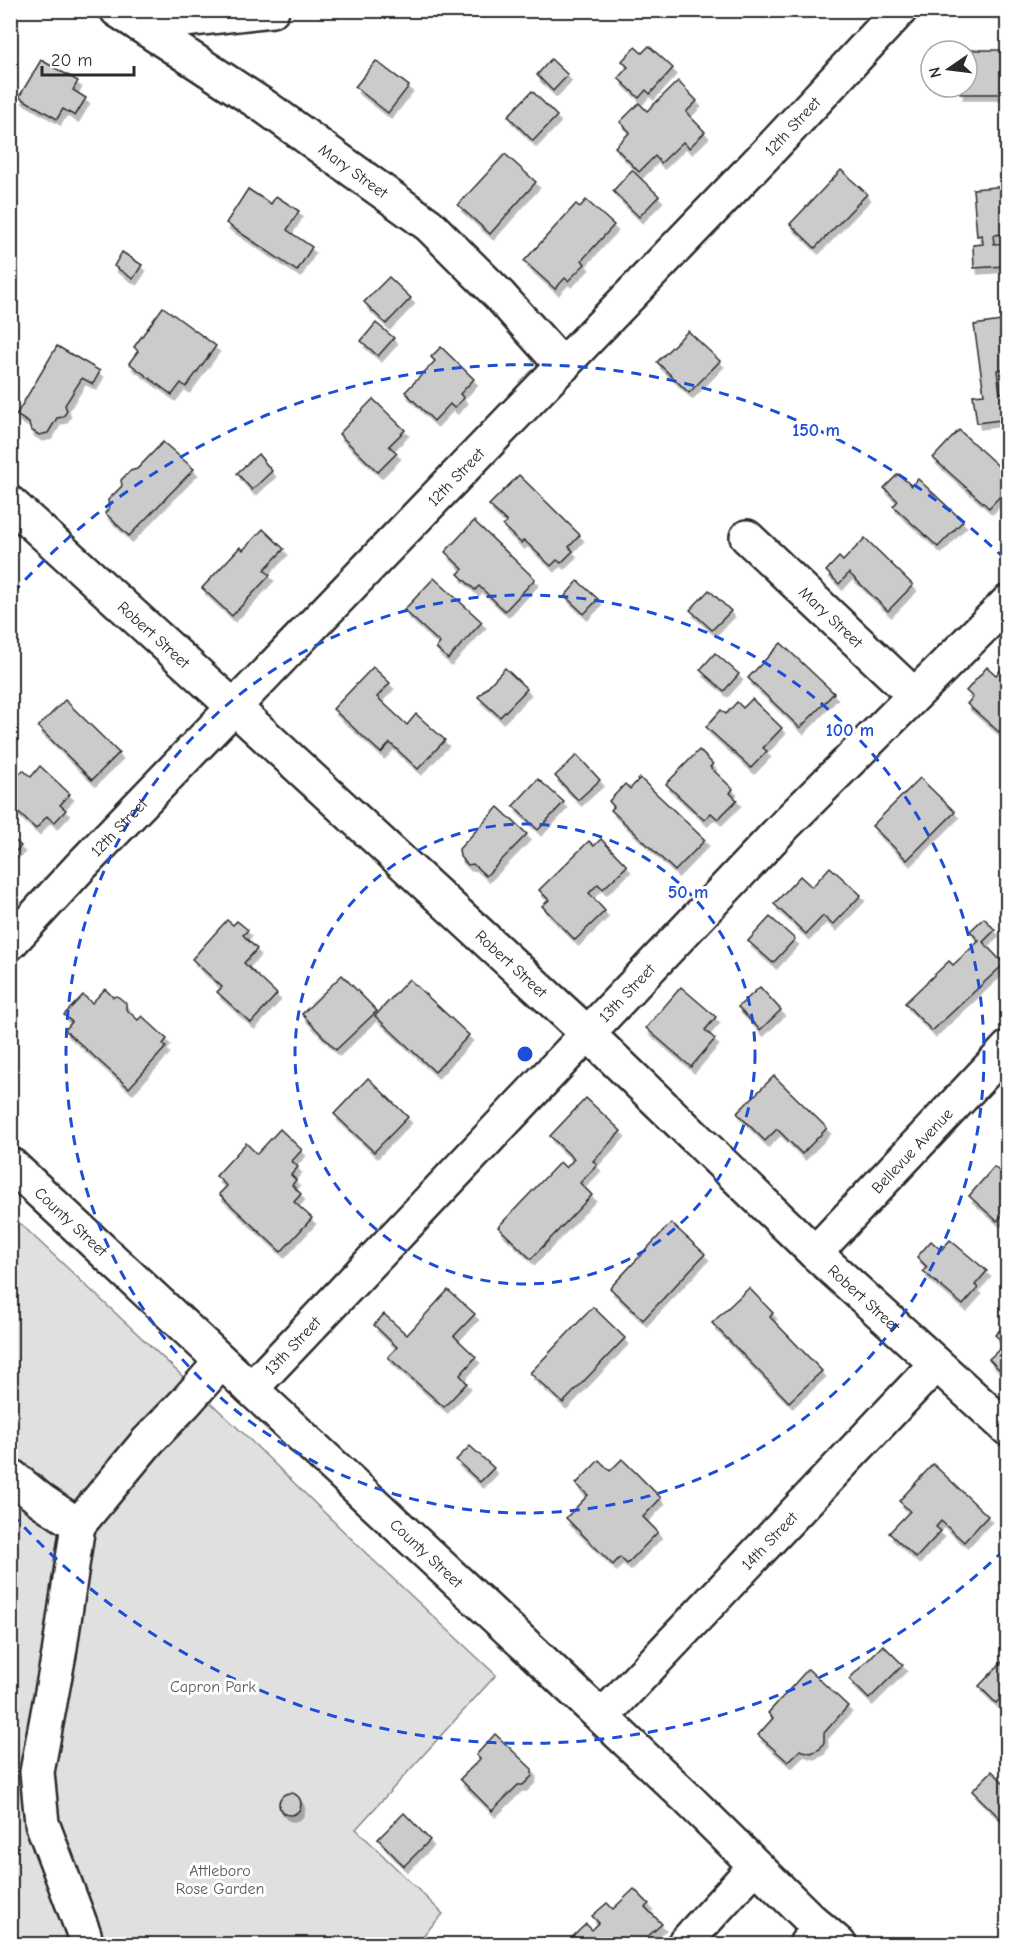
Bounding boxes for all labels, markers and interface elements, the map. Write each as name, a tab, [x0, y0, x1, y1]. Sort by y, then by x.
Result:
scale bar	[42, 39, 134, 77]
north arrow	[919, 39, 979, 99]
text: 20 m	[51, 50, 92, 71]
text: N	[925, 65, 945, 80]
street label: 12th Street	[761, 93, 825, 160]
street label: Mary Street	[315, 141, 391, 203]
text: 150 m	[792, 420, 840, 441]
street label: 12th Street	[424, 444, 488, 510]
street label: Mary Street	[795, 583, 866, 652]
street label: Robert Street	[114, 598, 193, 673]
text: 100 m	[826, 720, 874, 741]
street label: 12th Street	[87, 795, 152, 860]
text: 50 m	[668, 882, 708, 903]
street label: Robert Street	[472, 927, 551, 1002]
street label: 13th Street	[595, 960, 659, 1026]
centre of rings	[515, 1044, 535, 1064]
street label: Bellevue Avenue	[868, 1105, 957, 1197]
street label: County Street	[31, 1184, 111, 1260]
street label: Robert Street	[824, 1261, 904, 1336]
street label: 13th Street	[261, 1313, 325, 1379]
street label: 14th Street	[738, 1508, 802, 1574]
street label: County Street	[386, 1515, 466, 1592]
park label: Capron Park	[170, 1678, 256, 1696]
park label: Attleboro Rose Garden	[176, 1862, 264, 1898]

